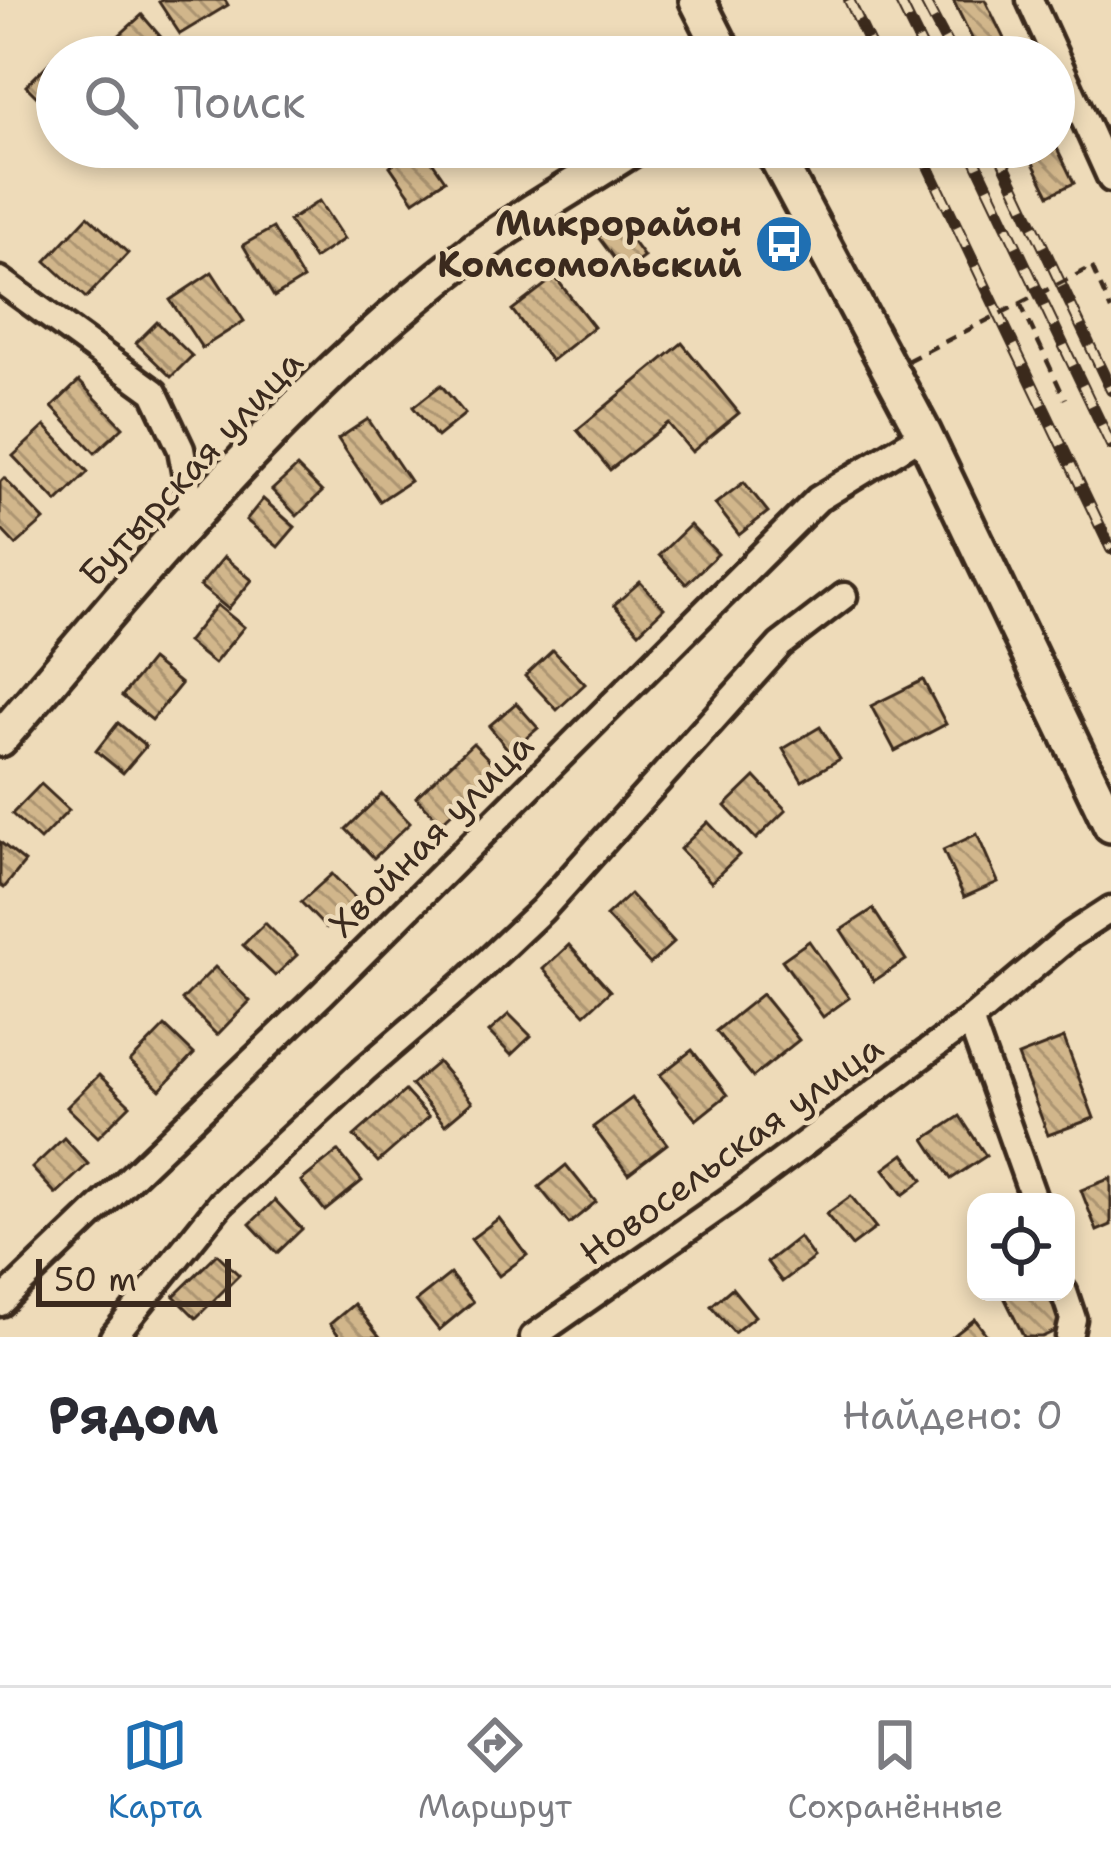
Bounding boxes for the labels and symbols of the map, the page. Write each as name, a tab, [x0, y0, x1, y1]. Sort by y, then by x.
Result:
place label: Микрорайон Комсомольский	[437, 199, 742, 289]
bus stop icon: Микрорайон Комсомольский	[753, 213, 815, 275]
street label: Бутырская улица	[68, 339, 314, 597]
street label: Хвойная улица	[318, 722, 544, 948]
street label: Новосельская улица	[569, 1023, 893, 1277]
scale bar	[36, 1253, 231, 1306]

